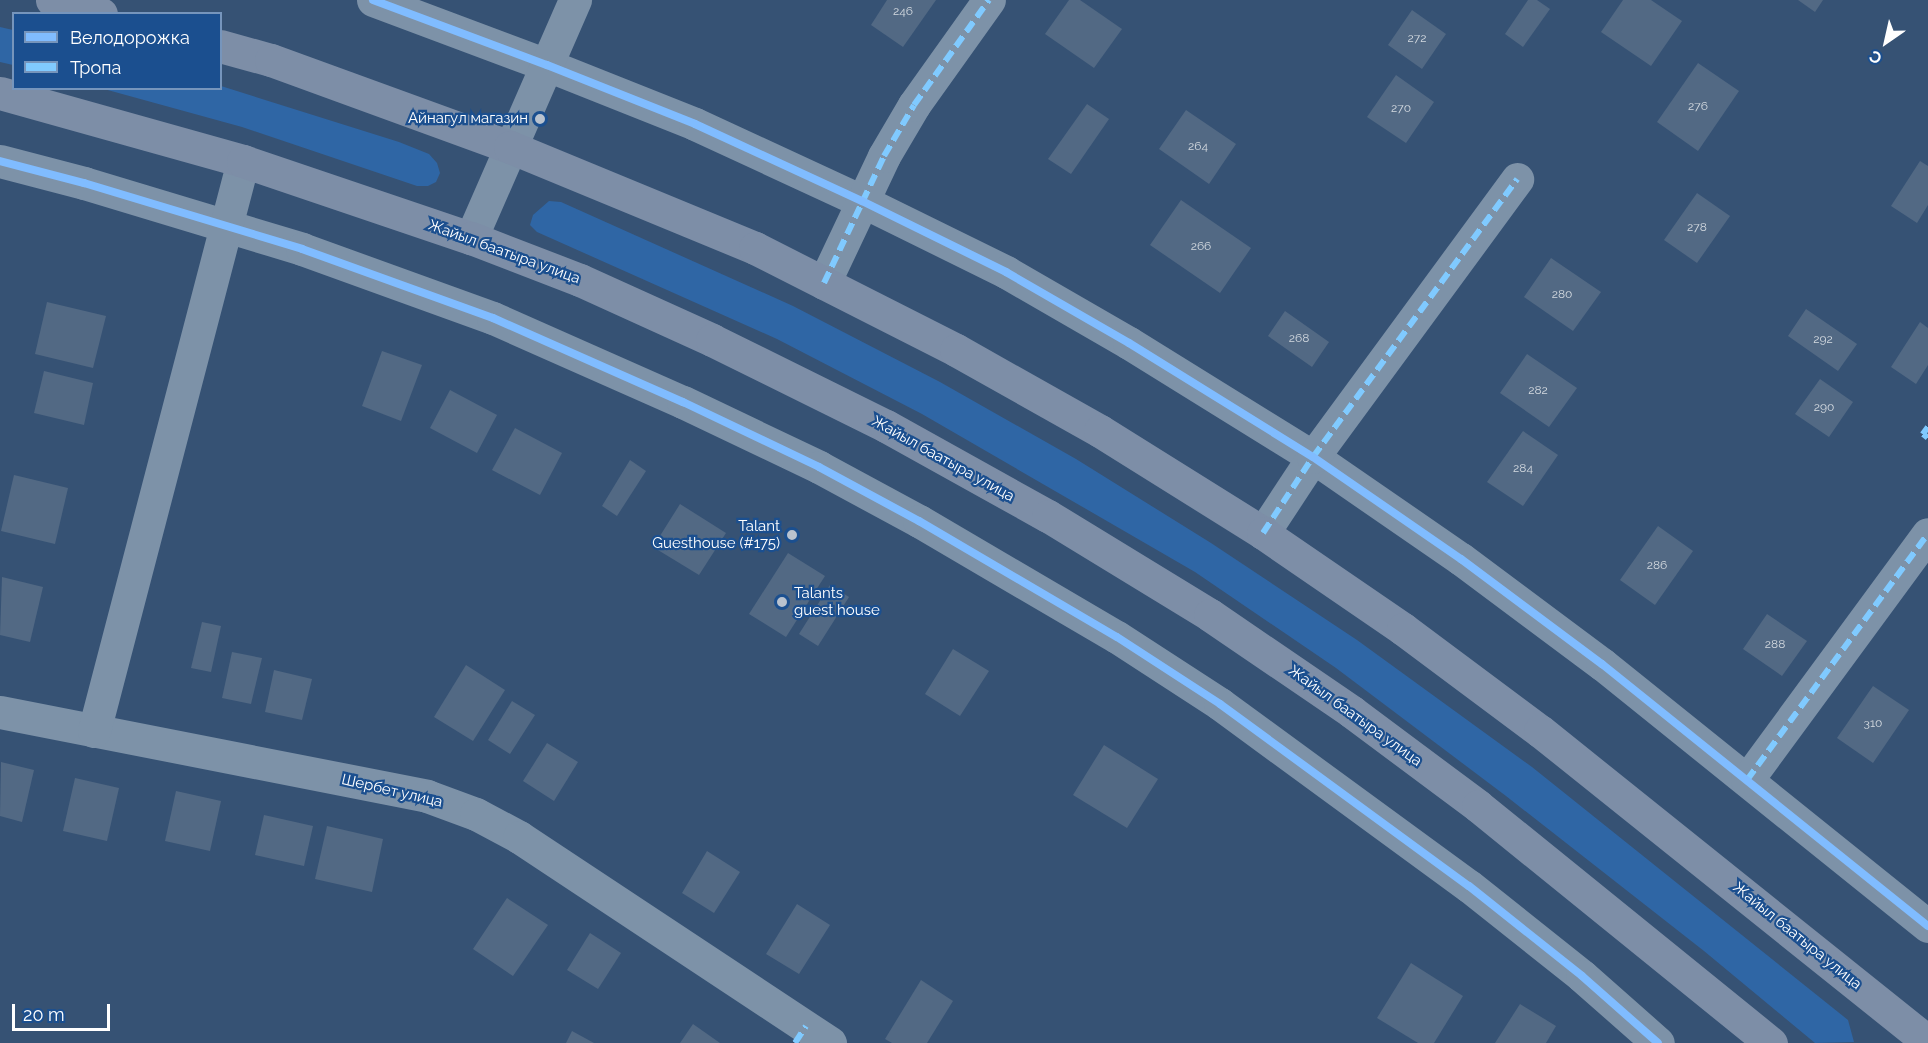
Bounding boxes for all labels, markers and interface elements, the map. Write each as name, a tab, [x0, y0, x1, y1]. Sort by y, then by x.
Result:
house number: 246	[893, 5, 913, 19]
legend	[12, 12, 222, 90]
north arrow	[1856, 12, 1916, 72]
text: Велодорожка	[70, 27, 190, 48]
house number: 272	[1408, 32, 1426, 46]
text: С	[1866, 46, 1886, 68]
text: Тропа	[70, 57, 121, 78]
house number: 276	[1688, 100, 1708, 114]
house number: 270	[1391, 102, 1411, 116]
place label: Айнагул магазин	[408, 110, 528, 128]
marker: Айнагул магазин	[533, 112, 547, 126]
house number: 264	[1188, 140, 1208, 154]
street label: Жайыл баатыра улица	[425, 216, 583, 288]
house number: 278	[1687, 221, 1707, 235]
house number: 266	[1191, 240, 1211, 254]
house number: 280	[1552, 288, 1572, 302]
house number: 268	[1289, 332, 1309, 346]
house number: 292	[1813, 333, 1833, 347]
house number: 282	[1528, 384, 1548, 398]
house number: 290	[1814, 401, 1834, 415]
street label: Жайыл баатыра улица	[868, 412, 1018, 506]
house number: 284	[1513, 462, 1533, 476]
place label: Talant Guesthouse (#175)	[652, 517, 780, 552]
marker: Talant Guesthouse (#175)	[785, 528, 799, 542]
house number: 286	[1647, 559, 1667, 573]
place label: Talants guest house	[794, 584, 880, 619]
marker: Talants guest house	[775, 595, 789, 609]
house number: 288	[1765, 638, 1785, 652]
street label: Жайыл баатыра улица	[1285, 661, 1425, 771]
house number: 310	[1864, 717, 1882, 731]
street label: Шербет улица	[339, 771, 445, 811]
street label: Жайыл баатыра улица	[1729, 878, 1865, 994]
scale bar	[15, 992, 112, 1030]
text: 20 m	[23, 1004, 65, 1025]

